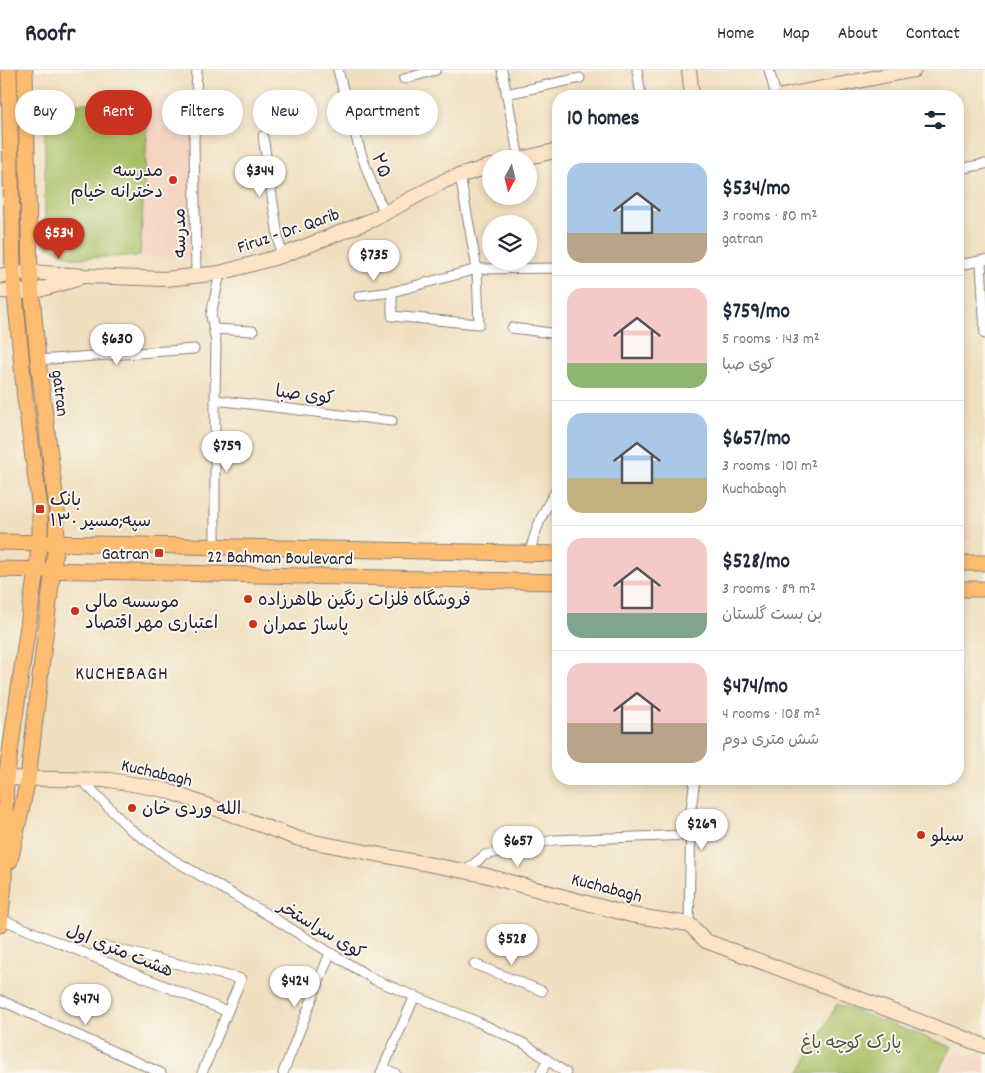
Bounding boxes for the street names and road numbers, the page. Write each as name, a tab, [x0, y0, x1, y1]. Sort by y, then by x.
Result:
street label: ۲۵	[364, 150, 396, 182]
street label: Firuz - Dr. Qarib	[234, 203, 344, 262]
street label: مدرسه	[169, 208, 194, 258]
street label: gatran	[43, 369, 74, 418]
street label: کوی صبا	[274, 380, 336, 413]
street label: 22 Bahman Boulevard	[207, 546, 353, 573]
street label: Kuchabagh	[118, 754, 195, 795]
street label: Kuchabagh	[568, 868, 645, 911]
street label: کوی سراستخر	[271, 894, 369, 967]
street label: هشت متری اول	[62, 919, 176, 985]

